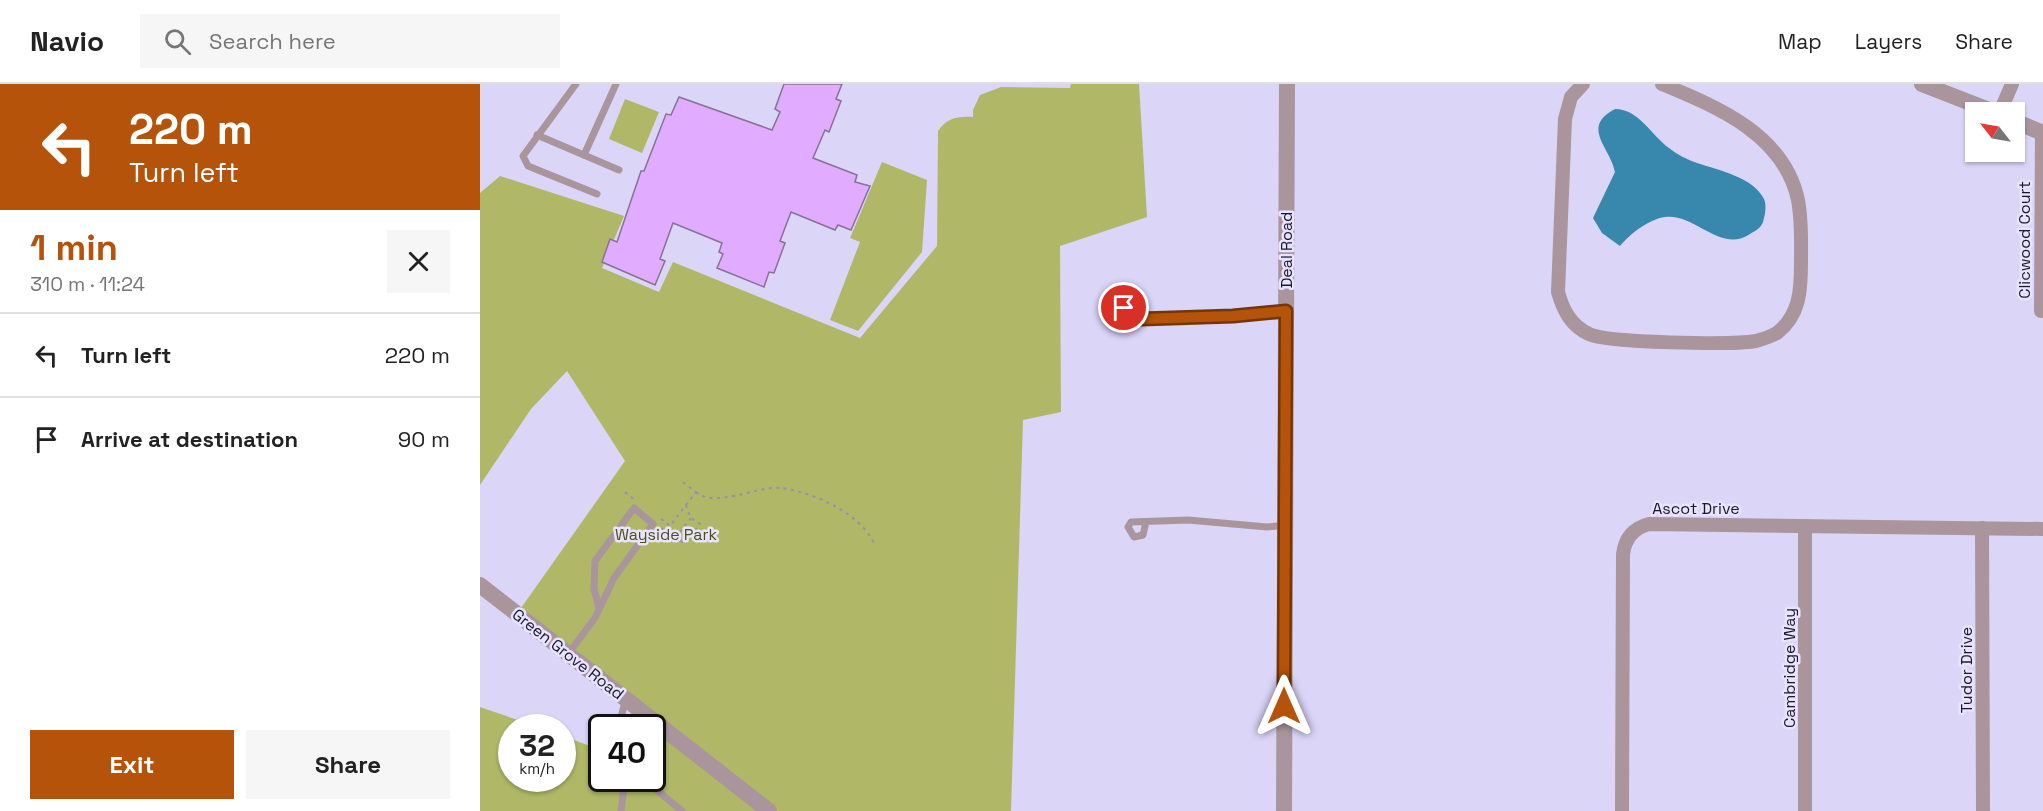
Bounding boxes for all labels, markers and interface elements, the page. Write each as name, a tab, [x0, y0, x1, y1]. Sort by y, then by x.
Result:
search box	[140, 14, 560, 68]
text: Navio	[30, 23, 104, 59]
icon: search	[161, 25, 194, 58]
text: Search here	[209, 27, 336, 55]
text: Map	[1778, 28, 1822, 55]
text: Layers	[1855, 28, 1922, 55]
text: Share	[1955, 28, 2013, 55]
north arrow	[1965, 102, 2025, 162]
map controls	[1965, 102, 2025, 162]
text: 220 m	[129, 103, 253, 156]
icon: left	[30, 108, 108, 186]
text: Turn left	[129, 155, 239, 190]
street label: Clicwood Court	[2014, 181, 2035, 299]
street label: Deal Road	[1276, 212, 1297, 288]
text: 1 min	[30, 225, 118, 271]
button: close	[387, 230, 450, 293]
text: 310 m · 11:24	[30, 271, 145, 297]
pin	[1098, 282, 1149, 333]
icon: arrive	[1107, 291, 1140, 324]
icon: left	[30, 339, 63, 372]
text: Turn left	[81, 341, 171, 369]
text: 220 m	[385, 341, 450, 369]
icon: arrive	[30, 423, 63, 456]
text: Arrive at destination	[81, 425, 298, 453]
text: 90 m	[398, 425, 450, 453]
street label: Ascot Drive	[1652, 498, 1740, 519]
park label: Wayside Park	[615, 524, 717, 545]
street label: Green Grove Road	[508, 604, 628, 704]
street label: Cambridge Way	[1779, 608, 1800, 728]
street label: Tudor Drive	[1956, 627, 1977, 713]
position arrow	[1252, 674, 1316, 738]
speed limit sign: 40	[588, 714, 666, 792]
text: 32	[519, 726, 555, 765]
button: Exit	[30, 730, 234, 799]
button: Share	[246, 730, 450, 799]
text: km/h	[519, 759, 555, 778]

